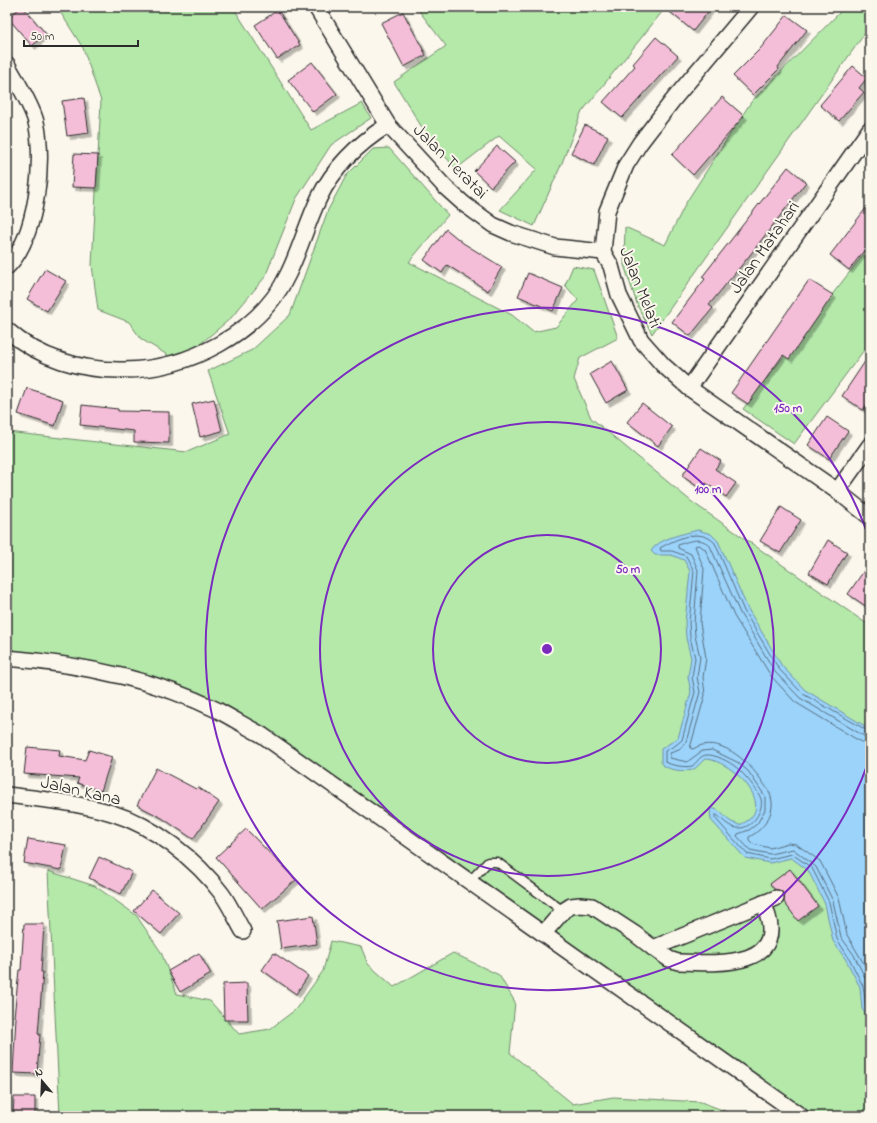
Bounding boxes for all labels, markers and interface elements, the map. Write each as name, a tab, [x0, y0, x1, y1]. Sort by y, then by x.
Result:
scale bar	[24, 22, 138, 48]
text: 50 m	[30, 28, 54, 46]
street label: Jalan Teratai	[406, 119, 493, 206]
street label: Jalan Matahari	[724, 196, 807, 300]
street label: Jalan Melati	[611, 243, 667, 332]
text: 150 m	[774, 400, 803, 418]
text: 100 m	[695, 481, 722, 499]
text: 50 m	[616, 561, 641, 579]
centre of rings	[540, 642, 554, 656]
street label: Jalan Kana	[38, 770, 123, 814]
north arrow	[22, 1061, 62, 1101]
text: N	[33, 1064, 45, 1081]

